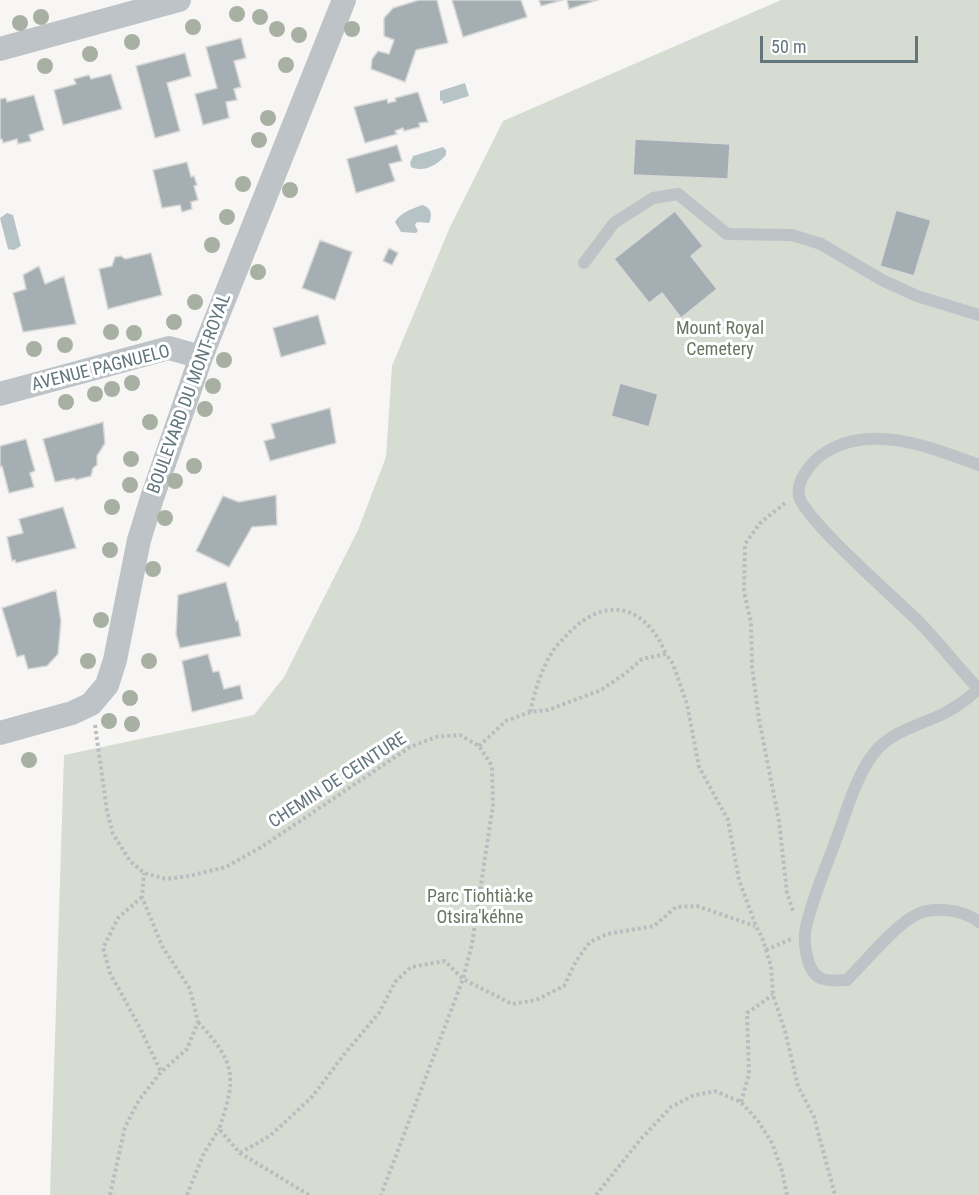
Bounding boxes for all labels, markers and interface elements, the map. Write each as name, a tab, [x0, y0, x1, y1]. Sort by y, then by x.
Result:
scale bar	[763, 24, 920, 62]
text: 50 m	[771, 36, 806, 57]
street label: BOULEVARD DU MONT-ROYAL	[144, 291, 236, 497]
park label: Mount Royal Cemetery	[676, 318, 764, 360]
street label: AVENUE PAGNUELO	[30, 341, 172, 397]
street label: CHEMIN DE CEINTURE	[265, 728, 411, 834]
park label: Parc Tiohtià:ke Otsira'kéhne	[427, 886, 533, 928]

